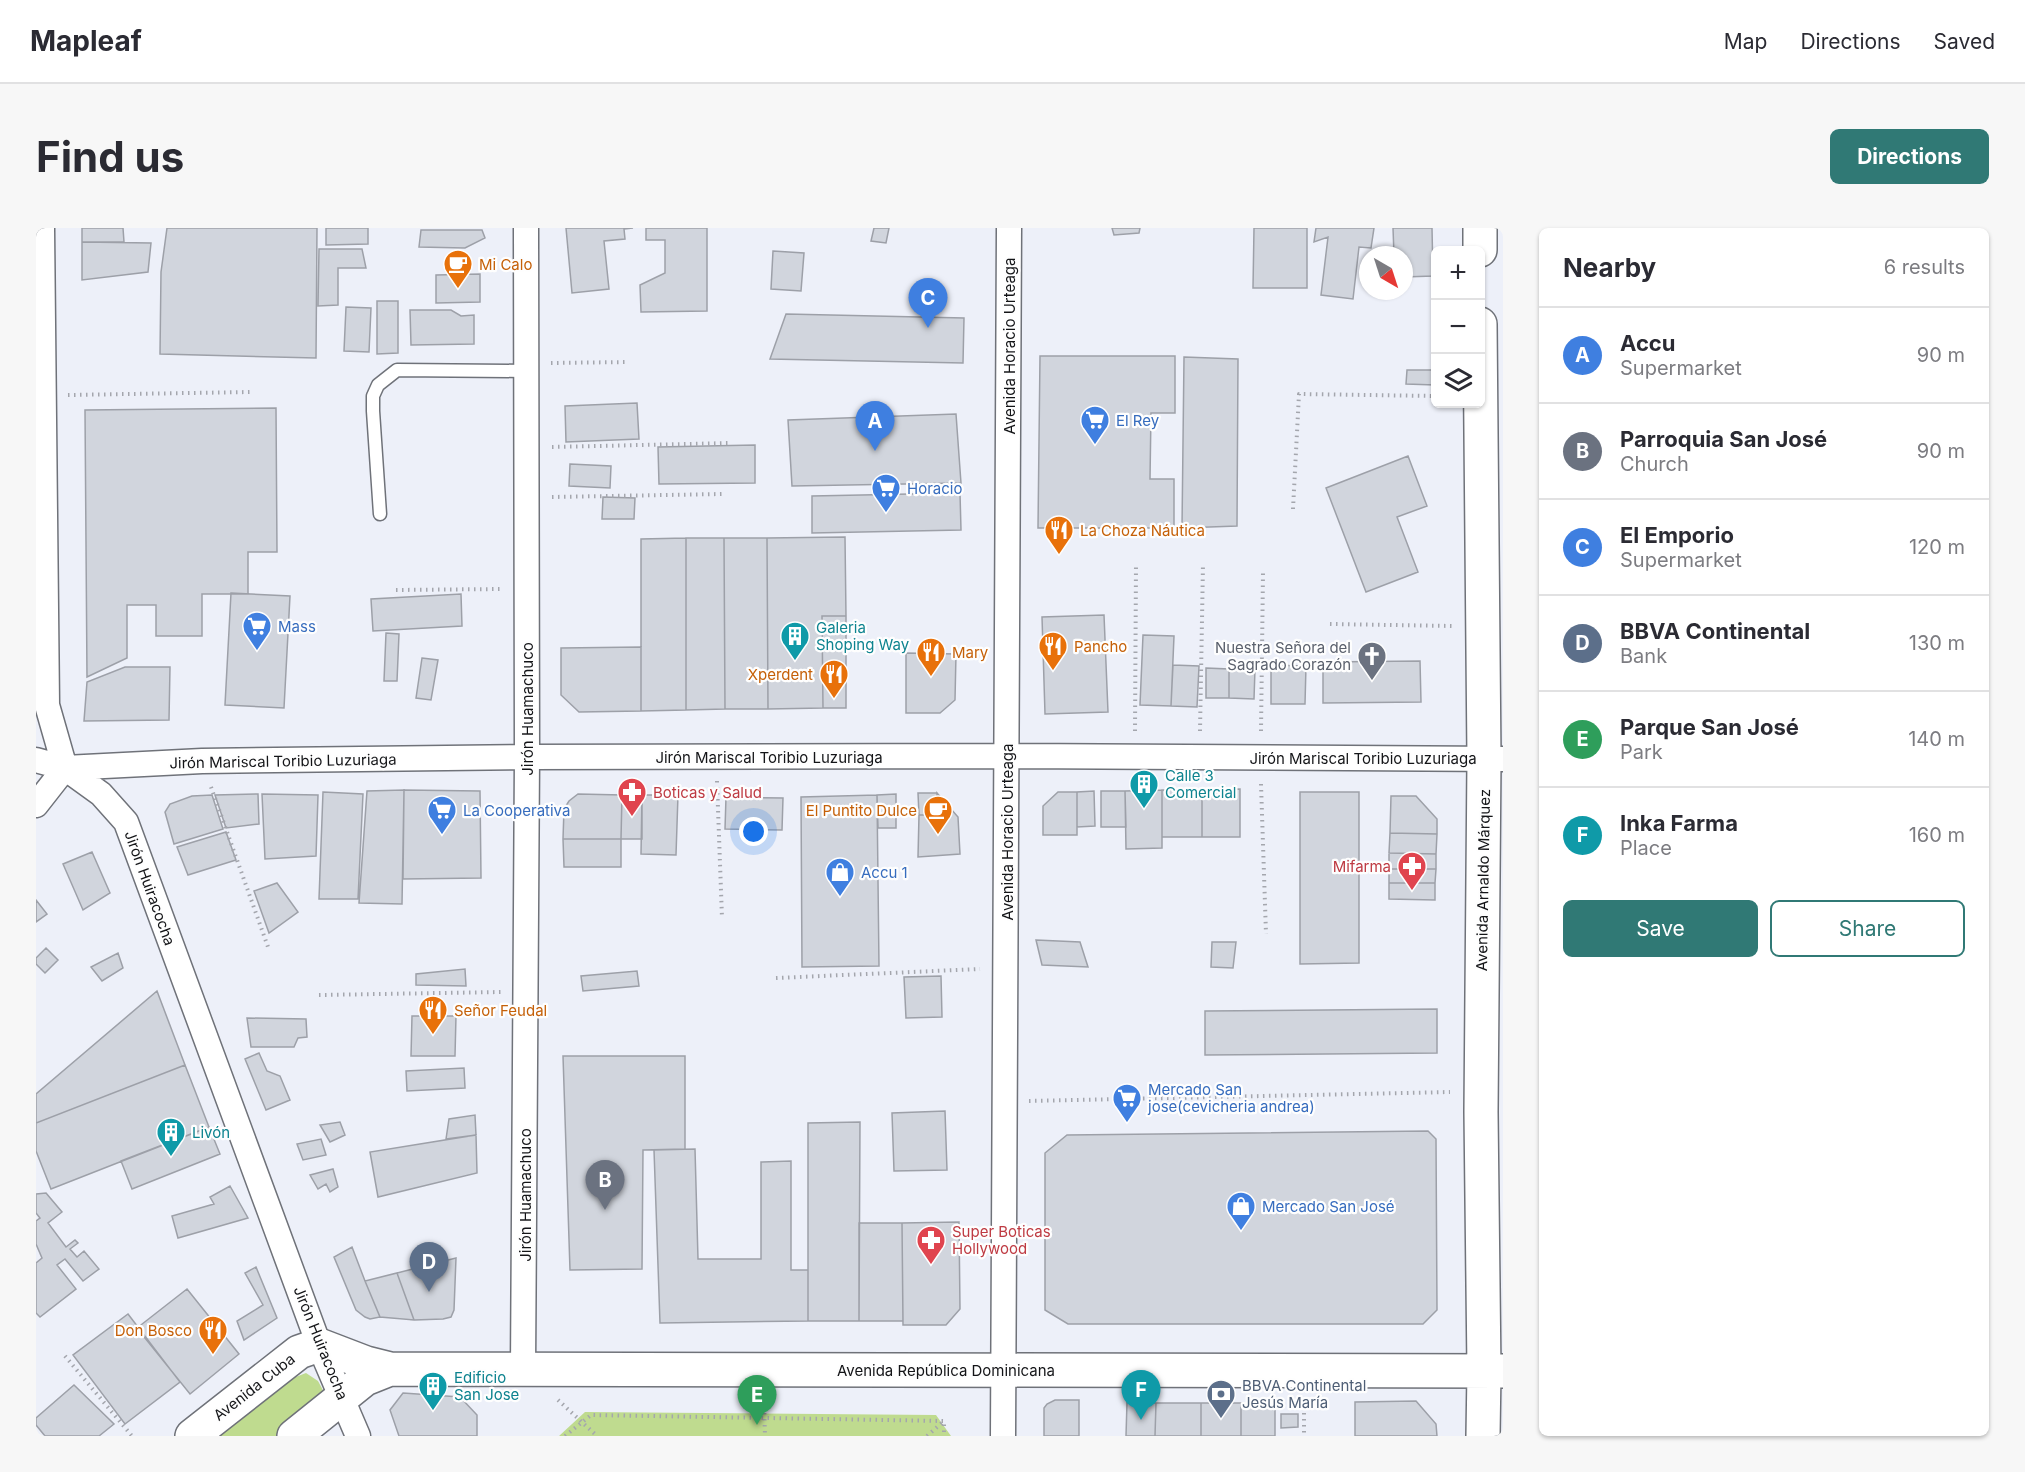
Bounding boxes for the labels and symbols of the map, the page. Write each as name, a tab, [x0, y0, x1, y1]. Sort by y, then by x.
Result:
north arrow	[1359, 246, 1413, 300]
cafe icon: Mi Calo	[442, 248, 474, 290]
place label: Mi Calo	[479, 255, 532, 274]
street label: Avenida Horacio Urteaga	[1000, 258, 1019, 434]
pin: C	[908, 279, 948, 328]
pin: A	[856, 402, 894, 451]
supermarket icon: El Rey	[1079, 404, 1111, 446]
place label: El Rey	[1116, 411, 1160, 430]
supermarket icon: Horacio	[870, 472, 902, 514]
place label: Horacio	[907, 479, 962, 498]
restaurant icon: La Choza Náutica	[1043, 514, 1075, 556]
place label: La Choza Náutica	[1080, 521, 1205, 540]
supermarket icon: Mass	[241, 610, 273, 652]
place label: Mass	[278, 617, 316, 636]
place label: Galeria Shoping Way	[816, 618, 910, 654]
building icon: Galeria Shoping Way	[779, 620, 811, 662]
restaurant icon: Pancho	[1037, 630, 1069, 672]
restaurant icon: Mary	[915, 636, 947, 678]
place label: Pancho	[1074, 637, 1127, 656]
place label: Nuestra Señora del Sagrado Corazón	[1215, 638, 1351, 674]
church icon: Nuestra Señora del Sagrado Corazón	[1356, 640, 1388, 682]
street label: Jirón Huamachuco	[518, 642, 537, 776]
place label: Mary	[952, 643, 989, 662]
restaurant icon: Xperdent	[818, 658, 850, 700]
place label: Xperdent	[748, 665, 813, 684]
street label: Avenida Horacio Urteaga	[998, 744, 1017, 920]
street label: Jirón Mariscal Toribio Luzuriaga	[655, 748, 883, 767]
street label: Jirón Mariscal Toribio Luzuriaga	[1249, 749, 1477, 768]
street label: Jirón Mariscal Toribio Luzuriaga	[169, 750, 397, 772]
place label: Calle 3 Comercial	[1165, 766, 1237, 802]
building icon: Calle 3 Comercial	[1128, 768, 1160, 810]
pharmacy icon: Boticas y Salud	[616, 776, 648, 818]
place label: Boticas y Salud	[653, 783, 762, 802]
street label: Avenida Arnaldo Márquez	[1472, 789, 1494, 971]
supermarket icon: La Cooperativa	[426, 794, 458, 836]
cafe icon: El Puntito Dulce	[922, 794, 954, 836]
place label: La Cooperativa	[463, 801, 570, 820]
place label: El Puntito Dulce	[806, 801, 917, 820]
your location	[739, 817, 768, 846]
street label: Jirón Huiracocha	[120, 828, 180, 948]
pharmacy icon: Mifarma	[1396, 850, 1428, 892]
shop icon: Accu 1	[824, 856, 856, 898]
place label: Mifarma	[1333, 857, 1391, 876]
place label: Accu 1	[861, 863, 908, 882]
restaurant icon: Señor Feudal	[417, 994, 449, 1036]
place label: Señor Feudal	[454, 1001, 547, 1020]
place label: Mercado San jose(cevicheria andrea)	[1147, 1080, 1315, 1116]
supermarket icon: Mercado San jose(cevicheria andrea)	[1111, 1082, 1143, 1124]
building icon: Livón	[155, 1116, 187, 1158]
place label: Livón	[192, 1123, 230, 1142]
street label: Jirón Huamachuco	[516, 1128, 535, 1262]
pin: B	[586, 1160, 624, 1210]
shop icon: Mercado San José	[1225, 1190, 1257, 1232]
place label: Mercado San José	[1262, 1197, 1395, 1216]
place label: Super Boticas Hollywood	[952, 1222, 1051, 1258]
pharmacy icon: Super Boticas Hollywood	[915, 1224, 947, 1266]
pin: D	[410, 1242, 448, 1292]
street label: Jirón Huiracocha	[290, 1283, 352, 1403]
restaurant icon: Don Bosco	[197, 1314, 229, 1356]
place label: Don Bosco	[115, 1321, 192, 1340]
street label: Avenida Cuba	[209, 1349, 299, 1425]
street label: Avenida República Dominicana	[837, 1361, 1055, 1380]
place label: Edificio San Jose	[454, 1368, 519, 1404]
building icon: Edificio San Jose	[417, 1370, 449, 1412]
pin: F	[1122, 1370, 1160, 1420]
pin: E	[738, 1376, 776, 1425]
place label: BBVA Continental Jesús María	[1242, 1376, 1366, 1412]
bank icon: BBVA Continental Jesús María	[1205, 1378, 1237, 1420]

